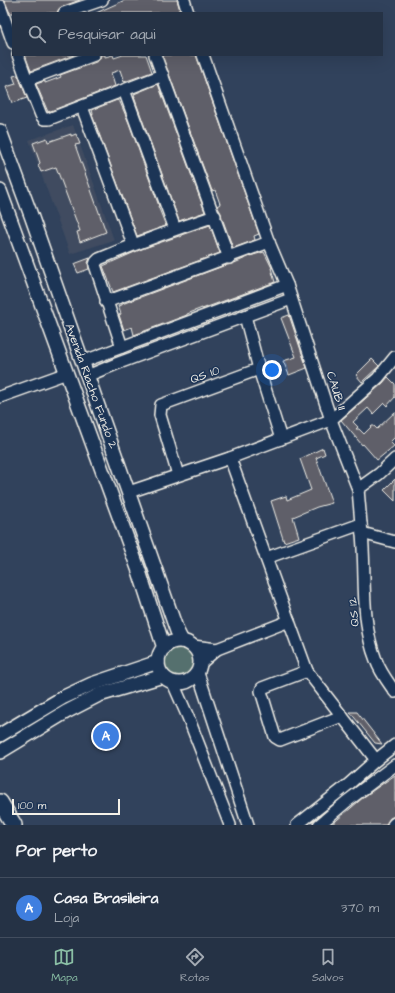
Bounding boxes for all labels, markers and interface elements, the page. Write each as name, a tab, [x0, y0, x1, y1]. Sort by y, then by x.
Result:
search box	[12, 12, 383, 56]
icon: search	[26, 23, 48, 45]
text: Pesquisar aqui	[58, 24, 155, 45]
street label: Avenida Riacho Fundo 2	[60, 321, 122, 451]
your location	[262, 360, 282, 380]
street label: QS 10	[188, 362, 222, 388]
street label: CAUB II	[322, 369, 350, 413]
street label: QS 12	[344, 596, 364, 627]
pin: A	[93, 721, 119, 751]
scale bar	[12, 797, 120, 816]
text: 100 m	[18, 798, 46, 813]
text: Por perto	[16, 839, 97, 863]
text: Casa Brasileira	[54, 888, 158, 909]
text: A	[25, 899, 33, 917]
text: 370 m	[341, 899, 379, 917]
text: Loja	[54, 909, 79, 927]
tab: Mapa	[51, 946, 78, 985]
tab: Rotas	[180, 946, 210, 985]
tab: Salvos	[312, 946, 344, 985]

